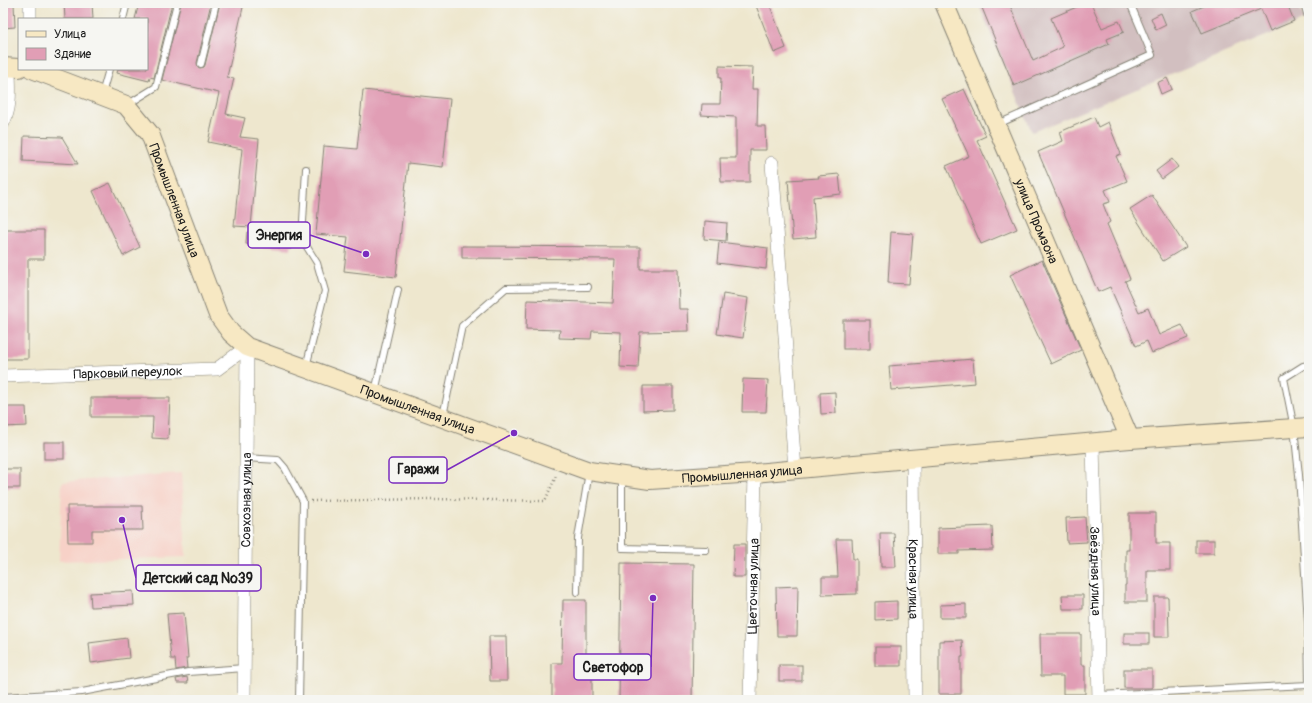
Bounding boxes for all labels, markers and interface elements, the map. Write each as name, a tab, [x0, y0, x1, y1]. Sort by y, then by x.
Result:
legend	[18, 18, 148, 70]
text: Улица	[54, 27, 86, 42]
text: Здание	[54, 47, 91, 62]
street label: Промышленная улица	[145, 141, 203, 260]
street label: улица Промзона	[1011, 176, 1061, 266]
callout: Энергия	[248, 222, 310, 248]
text: Энергия	[256, 227, 303, 244]
street label: Парковый переулок	[73, 363, 183, 383]
street label: Промышленная улица	[358, 382, 477, 438]
street label: Совхозная улица	[238, 452, 255, 548]
callout: Гаражи	[389, 457, 447, 483]
text: Гаражи	[397, 461, 440, 478]
street label: Промышленная улица	[682, 462, 803, 487]
street label: Звёздная улица	[1086, 526, 1104, 616]
street label: Цветочная улица	[744, 538, 763, 634]
street label: Красная улица	[905, 539, 921, 619]
callout: Детский сад №39	[136, 565, 261, 591]
text: Детский сад №39	[142, 570, 253, 587]
callout: Светофор	[574, 654, 651, 680]
text: Светофор	[583, 659, 644, 676]

